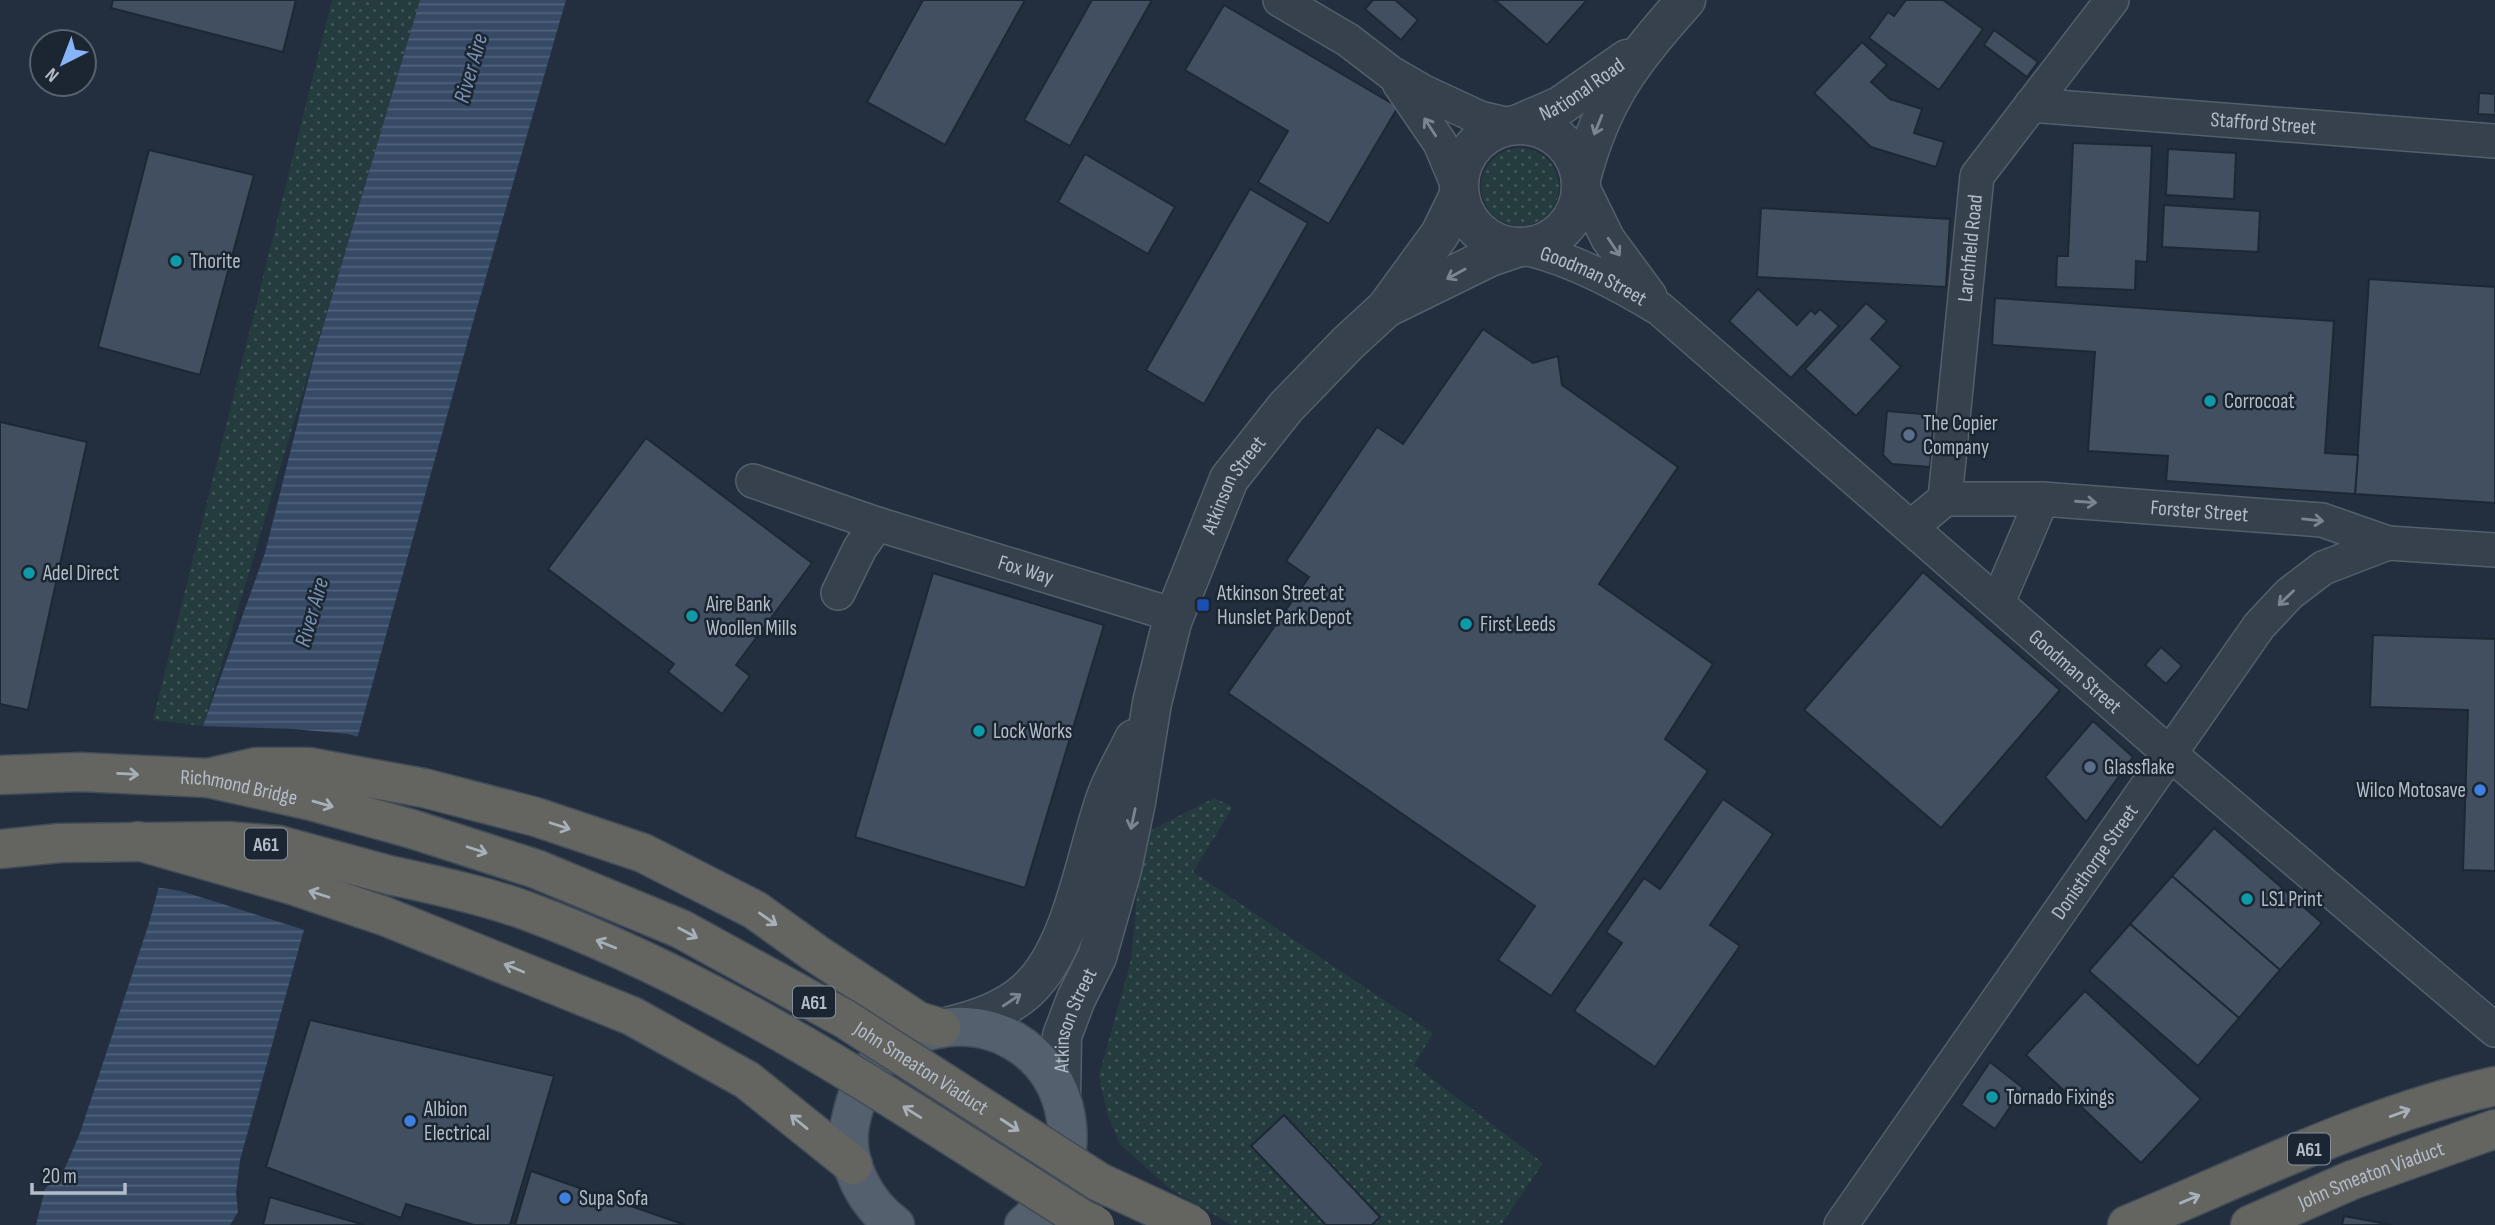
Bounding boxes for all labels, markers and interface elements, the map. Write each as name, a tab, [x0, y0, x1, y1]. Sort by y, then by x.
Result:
north arrow	[28, 28, 98, 98]
water label: River Aire	[448, 30, 494, 106]
street label: National Road	[1535, 53, 1629, 126]
text: N	[41, 63, 64, 86]
street label: Stafford Street	[2210, 107, 2317, 140]
one-way arrow	[1591, 114, 1604, 135]
one-way arrow	[1423, 118, 1437, 138]
street label: Larchfield Road	[1953, 193, 1988, 303]
one-way arrow	[1607, 236, 1621, 256]
street label: Goodman Street	[1537, 241, 1651, 311]
place label: Thorite	[190, 249, 241, 274]
marker: Thorite	[168, 253, 184, 269]
one-way arrow	[1446, 268, 1467, 281]
place label: Corrocoat	[2224, 389, 2295, 414]
marker: Corrocoat	[2202, 393, 2218, 409]
place label: The Copier Company	[1923, 411, 1998, 460]
marker: The Copier Company	[1901, 427, 1917, 443]
street label: Atkinson Street	[1196, 431, 1271, 538]
street label: Forster Street	[2150, 495, 2249, 527]
one-way arrow	[2075, 496, 2098, 509]
one-way arrow	[2301, 514, 2324, 527]
street label: Fox Way	[995, 550, 1057, 590]
place label: Adel Direct	[42, 561, 119, 586]
marker: Adel Direct	[21, 565, 37, 581]
water label: River Aire	[289, 574, 335, 650]
place label: Atkinson Street at Hunslet Park Depot	[1216, 581, 1352, 630]
one-way arrow	[2278, 590, 2295, 607]
place label: Aire Bank Woollen Mills	[705, 592, 797, 641]
marker: Atkinson Street at Hunslet Park Depot	[1195, 597, 1211, 613]
marker: Aire Bank Woollen Mills	[684, 608, 700, 624]
place label: First Leeds	[1480, 612, 1556, 637]
marker: First Leeds	[1458, 616, 1474, 632]
street label: Goodman Street	[2024, 625, 2127, 719]
place label: Lock Works	[993, 719, 1072, 744]
marker: Lock Works	[971, 723, 987, 739]
place label: Glassflake	[2104, 755, 2175, 780]
marker: Glassflake	[2082, 759, 2098, 775]
street label: Richmond Bridge	[180, 765, 300, 811]
one-way arrow	[117, 768, 139, 781]
place label: Wilco Motosave	[2356, 778, 2466, 803]
marker: Wilco Motosave	[2472, 782, 2488, 798]
one-way arrow	[312, 799, 334, 812]
street label: Donisthorpe Street	[2046, 800, 2144, 924]
one-way arrow	[1125, 807, 1139, 830]
one-way arrow	[549, 820, 571, 833]
road number: A61	[245, 828, 287, 860]
one-way arrow	[465, 845, 487, 857]
one-way arrow	[308, 887, 330, 899]
place label: LS1 Print	[2261, 887, 2323, 912]
marker: LS1 Print	[2239, 891, 2255, 907]
one-way arrow	[758, 912, 777, 926]
one-way arrow	[677, 927, 698, 940]
one-way arrow	[595, 936, 617, 949]
one-way arrow	[504, 961, 526, 974]
street label: Atkinson Street	[1049, 964, 1102, 1074]
road number: A61	[793, 986, 835, 1018]
one-way arrow	[1002, 993, 1021, 1007]
street label: John Smeaton Viaduct	[849, 1016, 993, 1121]
place label: Tornado Fixings	[2006, 1085, 2115, 1110]
marker: Tornado Fixings	[1984, 1089, 2000, 1105]
place label: Albion Electrical	[423, 1097, 490, 1146]
one-way arrow	[903, 1104, 922, 1119]
one-way arrow	[2389, 1106, 2411, 1118]
marker: Albion Electrical	[402, 1113, 418, 1129]
one-way arrow	[791, 1114, 809, 1130]
one-way arrow	[999, 1118, 1019, 1132]
road number: A61	[2288, 1134, 2330, 1164]
street label: John Smeaton Viaduct	[2293, 1136, 2447, 1216]
scale bar	[32, 1152, 124, 1196]
text: 20 m	[42, 1164, 77, 1189]
place label: Supa Sofa	[579, 1186, 648, 1211]
marker: Supa Sofa	[557, 1190, 573, 1206]
one-way arrow	[2178, 1191, 2200, 1204]

